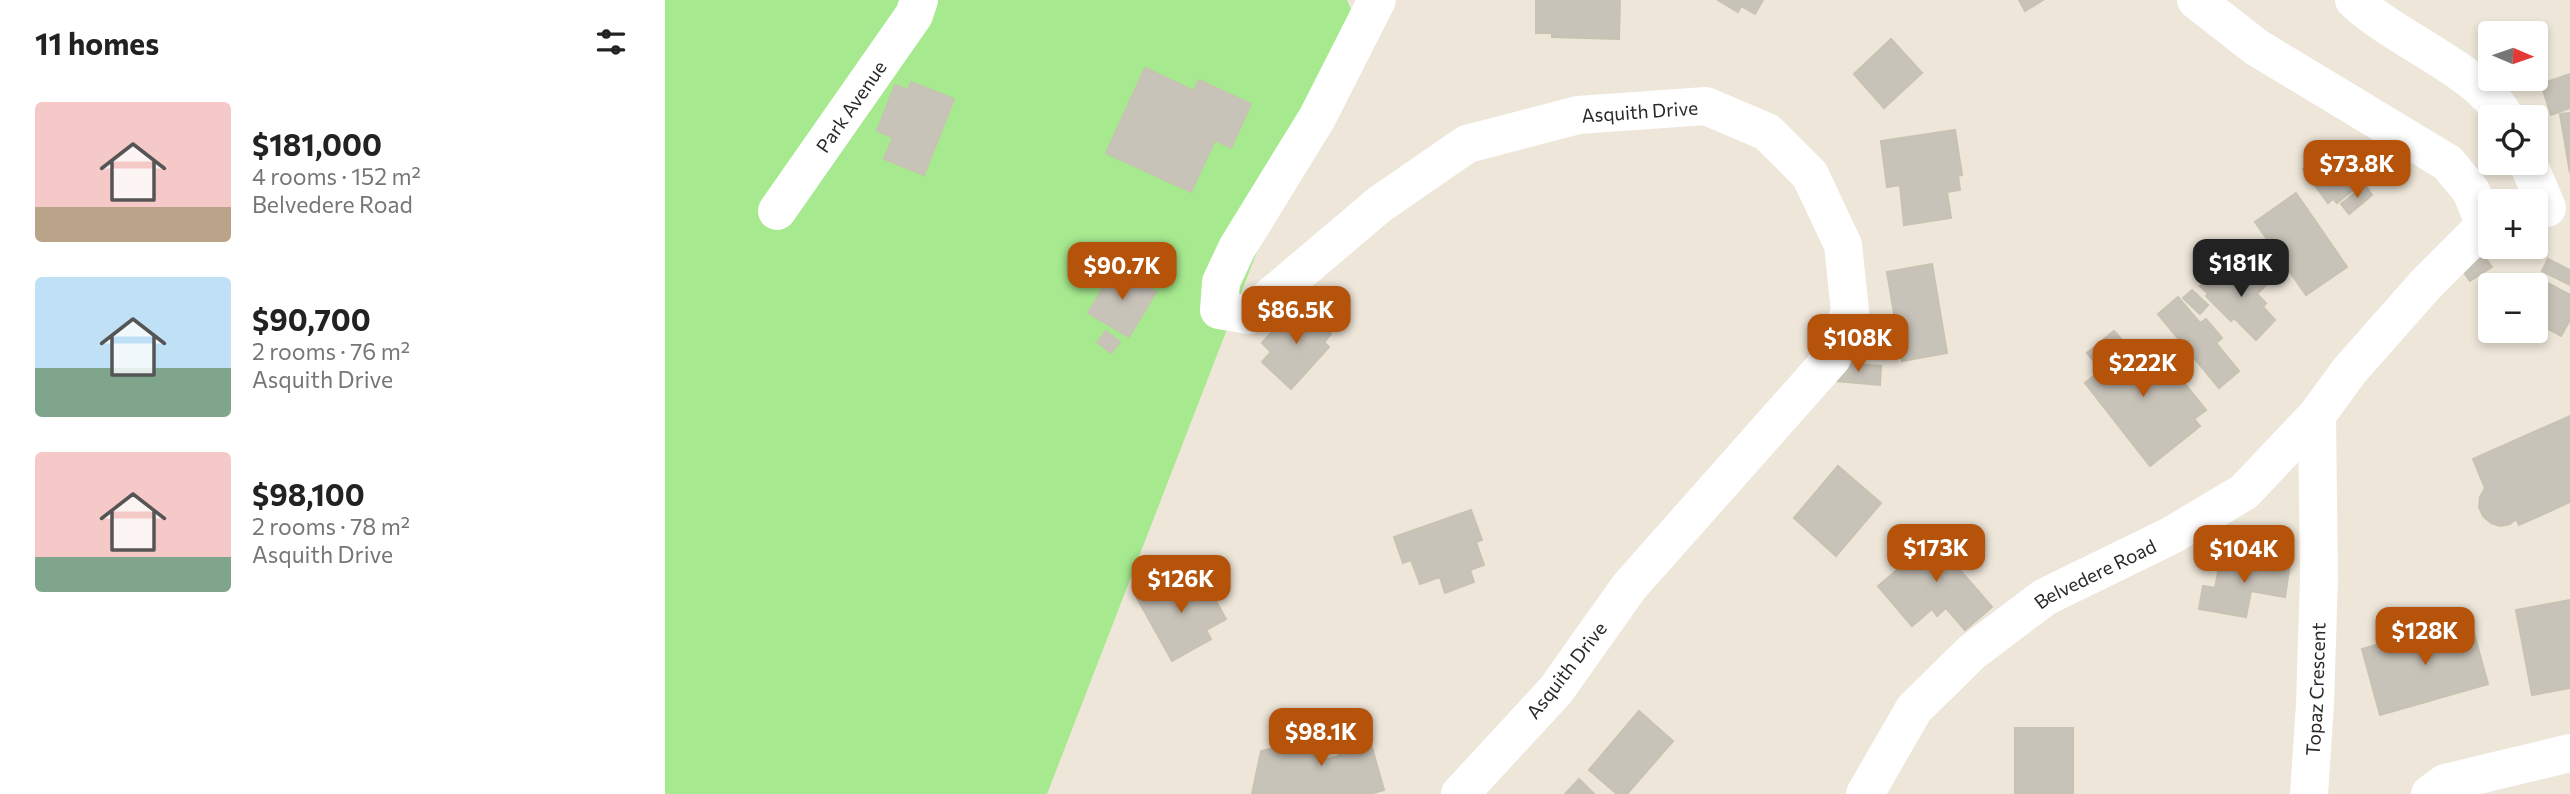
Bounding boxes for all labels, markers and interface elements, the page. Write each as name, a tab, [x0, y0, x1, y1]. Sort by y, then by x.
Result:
north arrow	[2478, 21, 2548, 91]
map controls	[2478, 21, 2548, 343]
icon: filters	[592, 23, 630, 61]
text: 11 homes	[35, 24, 159, 61]
street label: Park Avenue	[810, 56, 890, 156]
street label: Asquith Drive	[1581, 95, 1699, 126]
button: locate	[2478, 105, 2548, 175]
text: $181,000	[252, 125, 382, 162]
icon: home	[91, 130, 175, 214]
pin: $73.8K	[2300, 140, 2414, 200]
text: $73.8K	[2320, 149, 2395, 177]
text: 4 rooms · 152 m²	[252, 162, 421, 190]
button: +	[2478, 189, 2548, 259]
text: Belvedere Road	[252, 190, 413, 218]
pin: $181K	[2192, 240, 2290, 299]
pin: $90.7K	[1065, 243, 1179, 302]
text: $181K	[2209, 248, 2273, 276]
text: $90.7K	[1084, 251, 1160, 279]
button: −	[2478, 273, 2548, 343]
pin: $86.5K	[1239, 286, 1353, 346]
text: $86.5K	[1258, 295, 1334, 323]
text: $90,700	[252, 300, 371, 337]
icon: home	[91, 305, 175, 389]
pin: $108K	[1809, 314, 1907, 374]
text: $108K	[1823, 323, 1893, 351]
text: 2 rooms · 76 m²	[252, 337, 410, 365]
pin: $222K	[2094, 340, 2192, 399]
text: $222K	[2109, 348, 2177, 376]
text: Asquith Drive	[252, 365, 393, 393]
text: $98,100	[252, 475, 365, 512]
icon: home	[91, 480, 175, 564]
text: 2 rooms · 78 m²	[252, 512, 410, 540]
pin: $173K	[1887, 524, 1985, 584]
pin: $104K	[2195, 526, 2293, 585]
text: $173K	[1903, 533, 1969, 561]
street label: Belvedere Road	[2029, 533, 2159, 613]
text: $104K	[2209, 534, 2279, 562]
text: Asquith Drive	[252, 540, 393, 568]
pin: $126K	[1132, 556, 1230, 615]
text: $126K	[1148, 564, 1214, 592]
pin: $128K	[2376, 608, 2474, 667]
text: $128K	[2392, 616, 2458, 644]
street label: Asquith Drive	[1521, 617, 1611, 723]
street label: Topaz Crescent	[2300, 622, 2329, 757]
pin: $98.1K	[1264, 708, 1378, 768]
text: $98.1K	[1285, 717, 1357, 745]

